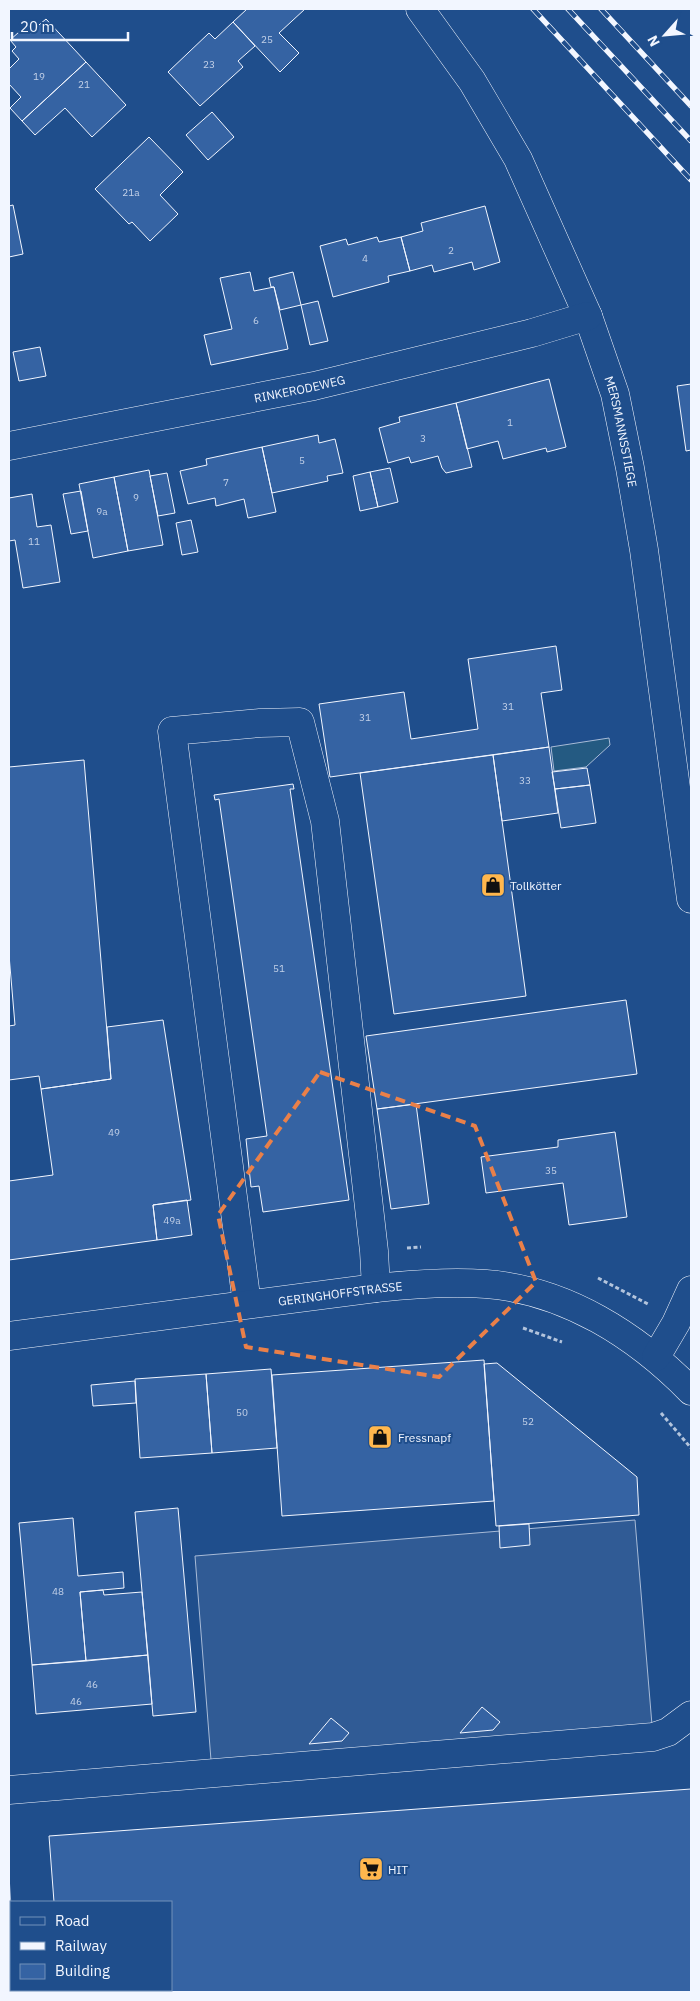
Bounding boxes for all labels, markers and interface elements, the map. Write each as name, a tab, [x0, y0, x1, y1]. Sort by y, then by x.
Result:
scale bar	[12, 10, 129, 42]
north arrow	[640, 10, 690, 60]
text: 20 m	[20, 17, 55, 36]
text: N	[643, 32, 664, 50]
house number: 25	[261, 33, 273, 46]
house number: 23	[203, 58, 215, 71]
house number: 19	[33, 70, 45, 83]
house number: 21	[78, 78, 90, 91]
house number: 21a	[122, 186, 140, 199]
house number: 2	[448, 244, 454, 257]
house number: 4	[362, 252, 368, 265]
house number: 6	[253, 314, 259, 327]
street label: RINKERODEWEG	[252, 371, 346, 405]
street label: MERSMANNSSTIEGE	[602, 374, 641, 488]
house number: 1	[507, 416, 513, 429]
house number: 3	[420, 432, 426, 445]
house number: 5	[299, 454, 305, 467]
house number: 7	[223, 476, 229, 489]
house number: 9	[133, 491, 139, 504]
house number: 9a	[96, 505, 108, 518]
house number: 11	[28, 535, 40, 548]
house number: 31	[502, 700, 514, 713]
house number: 31	[359, 711, 371, 724]
house number: 33	[519, 774, 531, 787]
shop icon: Tollkötter	[480, 872, 506, 898]
place label: Tollkötter	[510, 878, 562, 893]
house number: 51	[273, 962, 285, 975]
house number: 49	[108, 1126, 120, 1139]
house number: 35	[545, 1164, 557, 1177]
house number: 49a	[163, 1214, 181, 1227]
street label: GERINGHOFFSTRASSE	[277, 1278, 403, 1308]
house number: 50	[236, 1406, 248, 1419]
house number: 52	[522, 1415, 534, 1428]
shop icon: Fressnapf	[367, 1424, 393, 1450]
place label: Fressnapf	[398, 1430, 451, 1445]
house number: 48	[52, 1585, 64, 1598]
house number: 46	[86, 1678, 98, 1691]
house number: 46	[70, 1695, 82, 1708]
supermarket icon: HIT	[358, 1856, 384, 1882]
place label: HIT	[388, 1862, 408, 1877]
legend	[10, 1901, 172, 1991]
text: Road	[55, 1911, 90, 1930]
text: Railway	[55, 1936, 108, 1955]
text: Building	[55, 1961, 110, 1980]

